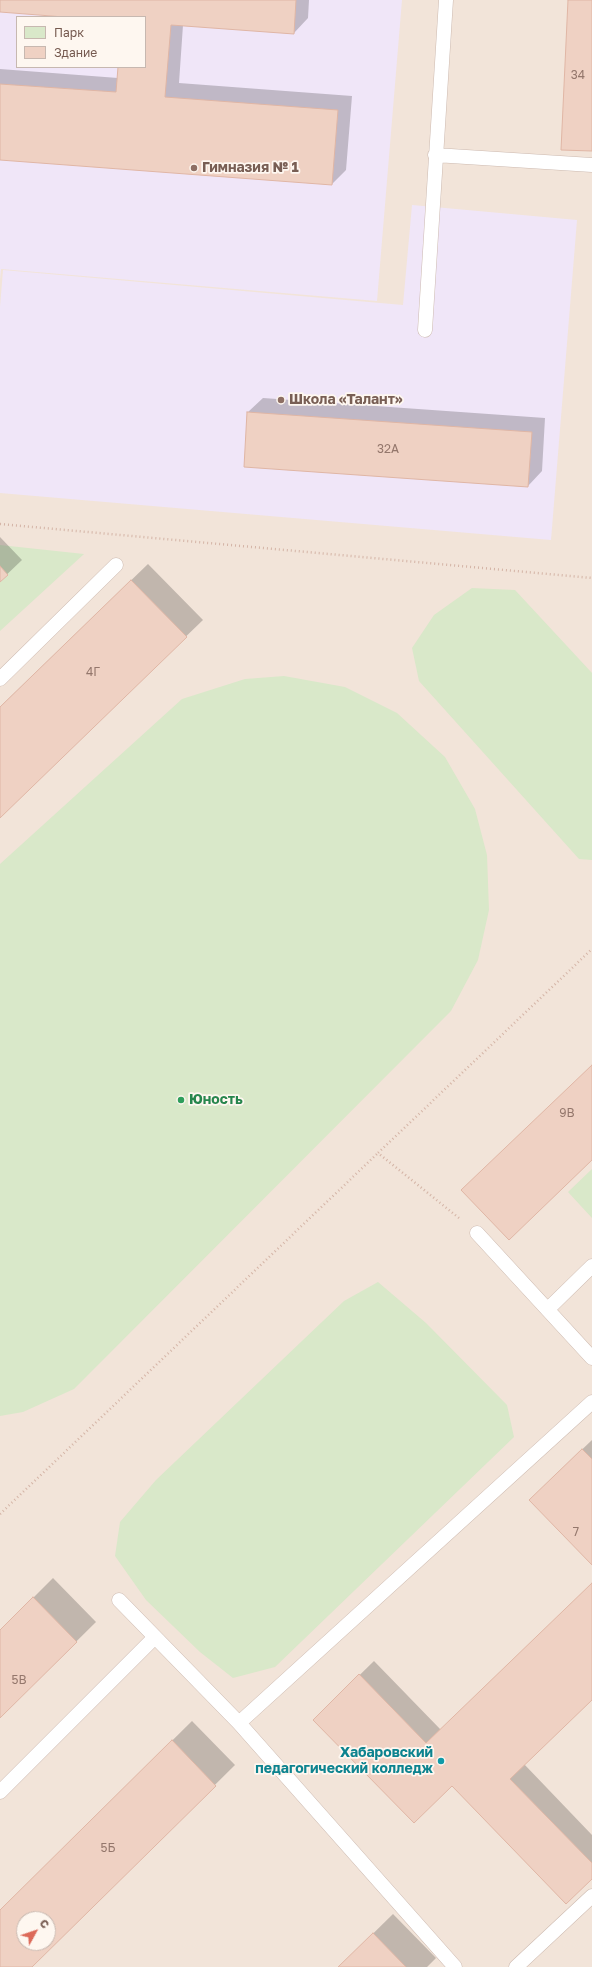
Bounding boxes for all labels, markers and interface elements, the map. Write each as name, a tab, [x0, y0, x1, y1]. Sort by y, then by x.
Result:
legend	[16, 16, 146, 68]
text: Парк	[54, 25, 84, 40]
text: Здание	[54, 45, 97, 60]
house number: 34	[571, 68, 585, 82]
place label: Гимназия № 1	[202, 160, 299, 176]
marker: Гимназия № 1	[189, 163, 199, 173]
place label: Школа «Талант»	[289, 392, 402, 408]
marker: Школа «Талант»	[276, 395, 286, 405]
house number: 32А	[377, 442, 399, 456]
house number: 4Г	[86, 665, 100, 679]
place label: Юность	[189, 1092, 243, 1108]
marker: Юность	[176, 1095, 186, 1105]
house number: 9В	[559, 1106, 575, 1120]
house number: 7	[573, 1525, 579, 1539]
house number: 5В	[12, 1673, 26, 1687]
place label: Хабаровский педагогический колледж	[255, 1745, 433, 1778]
marker: Хабаровский педагогический колледж	[436, 1756, 446, 1766]
house number: 5Б	[101, 1841, 115, 1855]
north arrow	[16, 1911, 56, 1951]
text: С	[37, 1916, 52, 1931]

